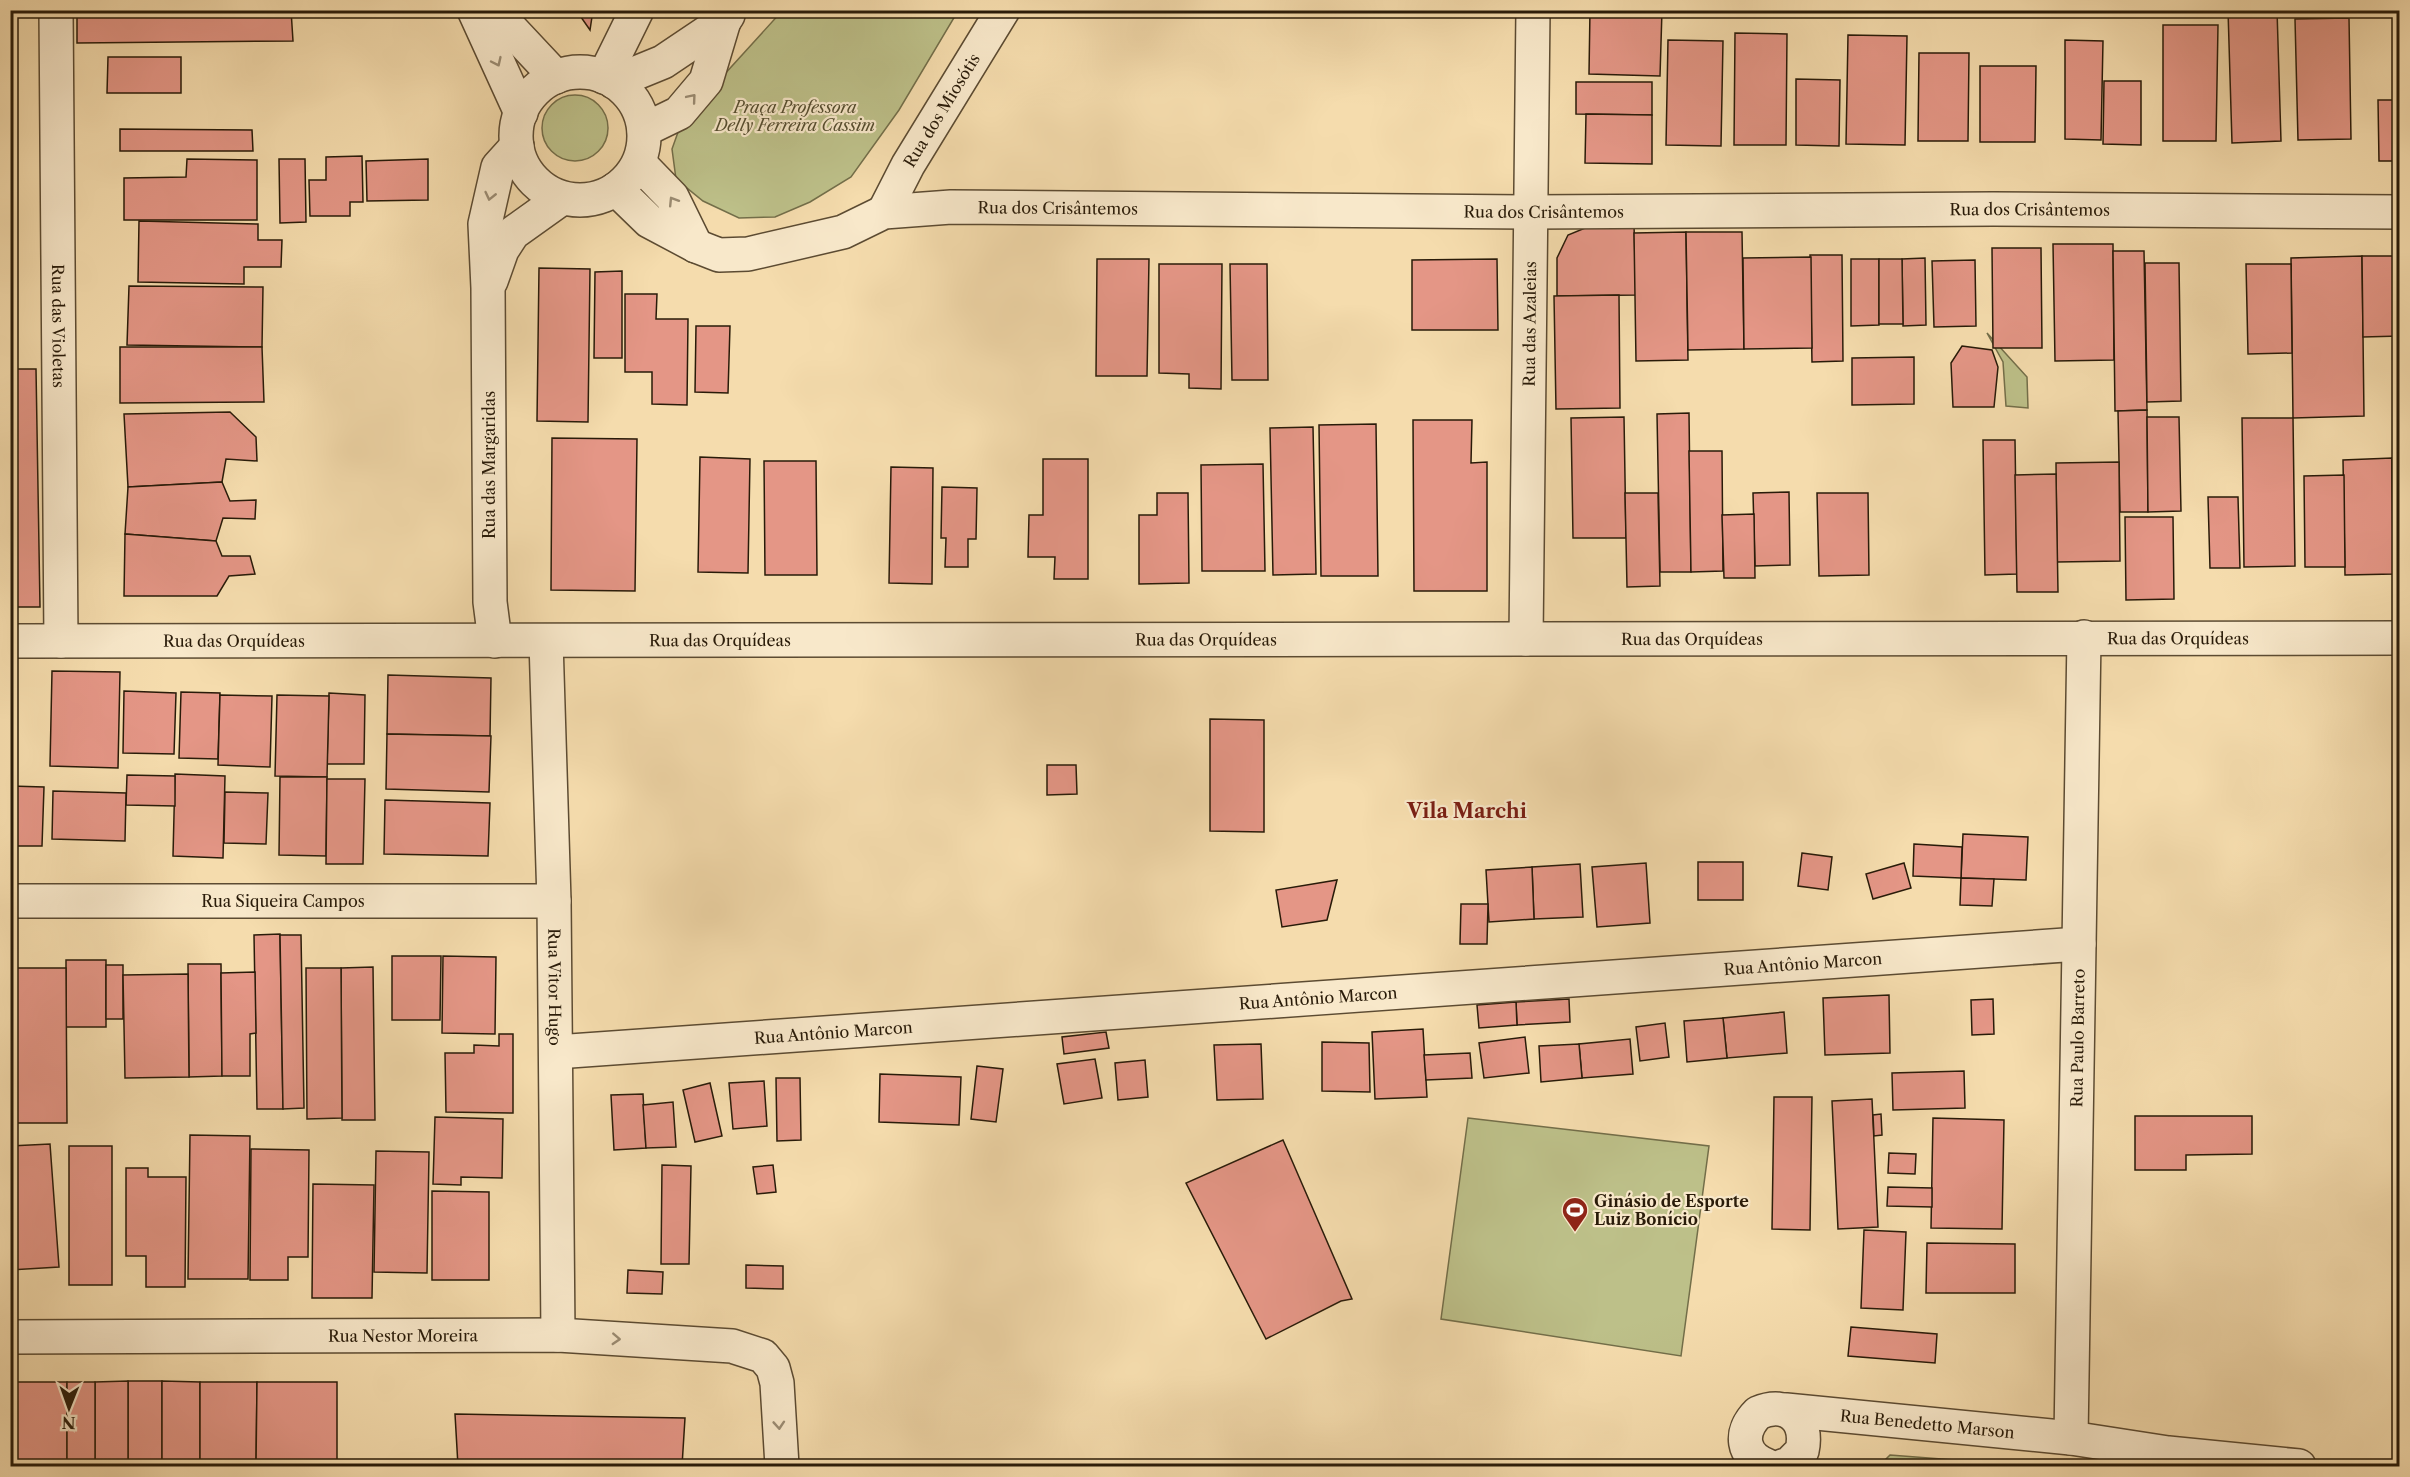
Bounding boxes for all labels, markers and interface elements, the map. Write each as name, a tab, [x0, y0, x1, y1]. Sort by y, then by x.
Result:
street label: Rua dos Miosótis	[899, 50, 984, 171]
one-way arrow	[490, 55, 502, 66]
one-way arrow	[684, 94, 695, 105]
park label: Praça Professora Delly Ferreira Cassim	[713, 97, 875, 135]
one-way arrow	[485, 191, 498, 201]
one-way arrow	[669, 196, 680, 207]
street label: Rua dos Crisântemos	[977, 197, 1138, 219]
street label: Rua dos Crisântemos	[1949, 199, 2110, 220]
street label: Rua dos Crisântemos	[1463, 201, 1624, 222]
street label: Rua das Azaleias	[1519, 261, 1540, 387]
street label: Rua das Violetas	[48, 264, 69, 388]
street label: Rua das Margaridas	[479, 391, 499, 539]
street label: Rua das Orquídeas	[2107, 628, 2249, 648]
street label: Rua das Orquídeas	[1135, 629, 1277, 650]
street label: Rua das Orquídeas	[1621, 629, 1763, 649]
street label: Rua das Orquídeas	[649, 630, 791, 650]
street label: Rua das Orquídeas	[163, 631, 305, 651]
district label: Vila Marchi	[1406, 799, 1527, 823]
street label: Rua Siqueira Campos	[201, 891, 365, 911]
street label: Rua Vitor Hugo	[544, 928, 565, 1046]
street label: Rua Antônio Marcon	[1723, 948, 1883, 979]
street label: Rua Paulo Barreto	[2066, 968, 2089, 1108]
street label: Rua Antônio Marcon	[1238, 982, 1398, 1014]
street label: Rua Antônio Marcon	[753, 1017, 913, 1048]
place label: Ginásio de Esporte Luiz Bonício	[1594, 1191, 1749, 1229]
sports icon: Ginásio de Esporte Luiz Bonício	[1560, 1195, 1590, 1233]
street label: Rua Nestor Moreira	[328, 1325, 479, 1346]
one-way arrow	[612, 1332, 621, 1345]
north arrow	[39, 1378, 99, 1438]
street label: Rua Benedetto Marson	[1839, 1405, 2016, 1442]
text: N	[62, 1413, 76, 1433]
one-way arrow	[773, 1420, 786, 1429]

